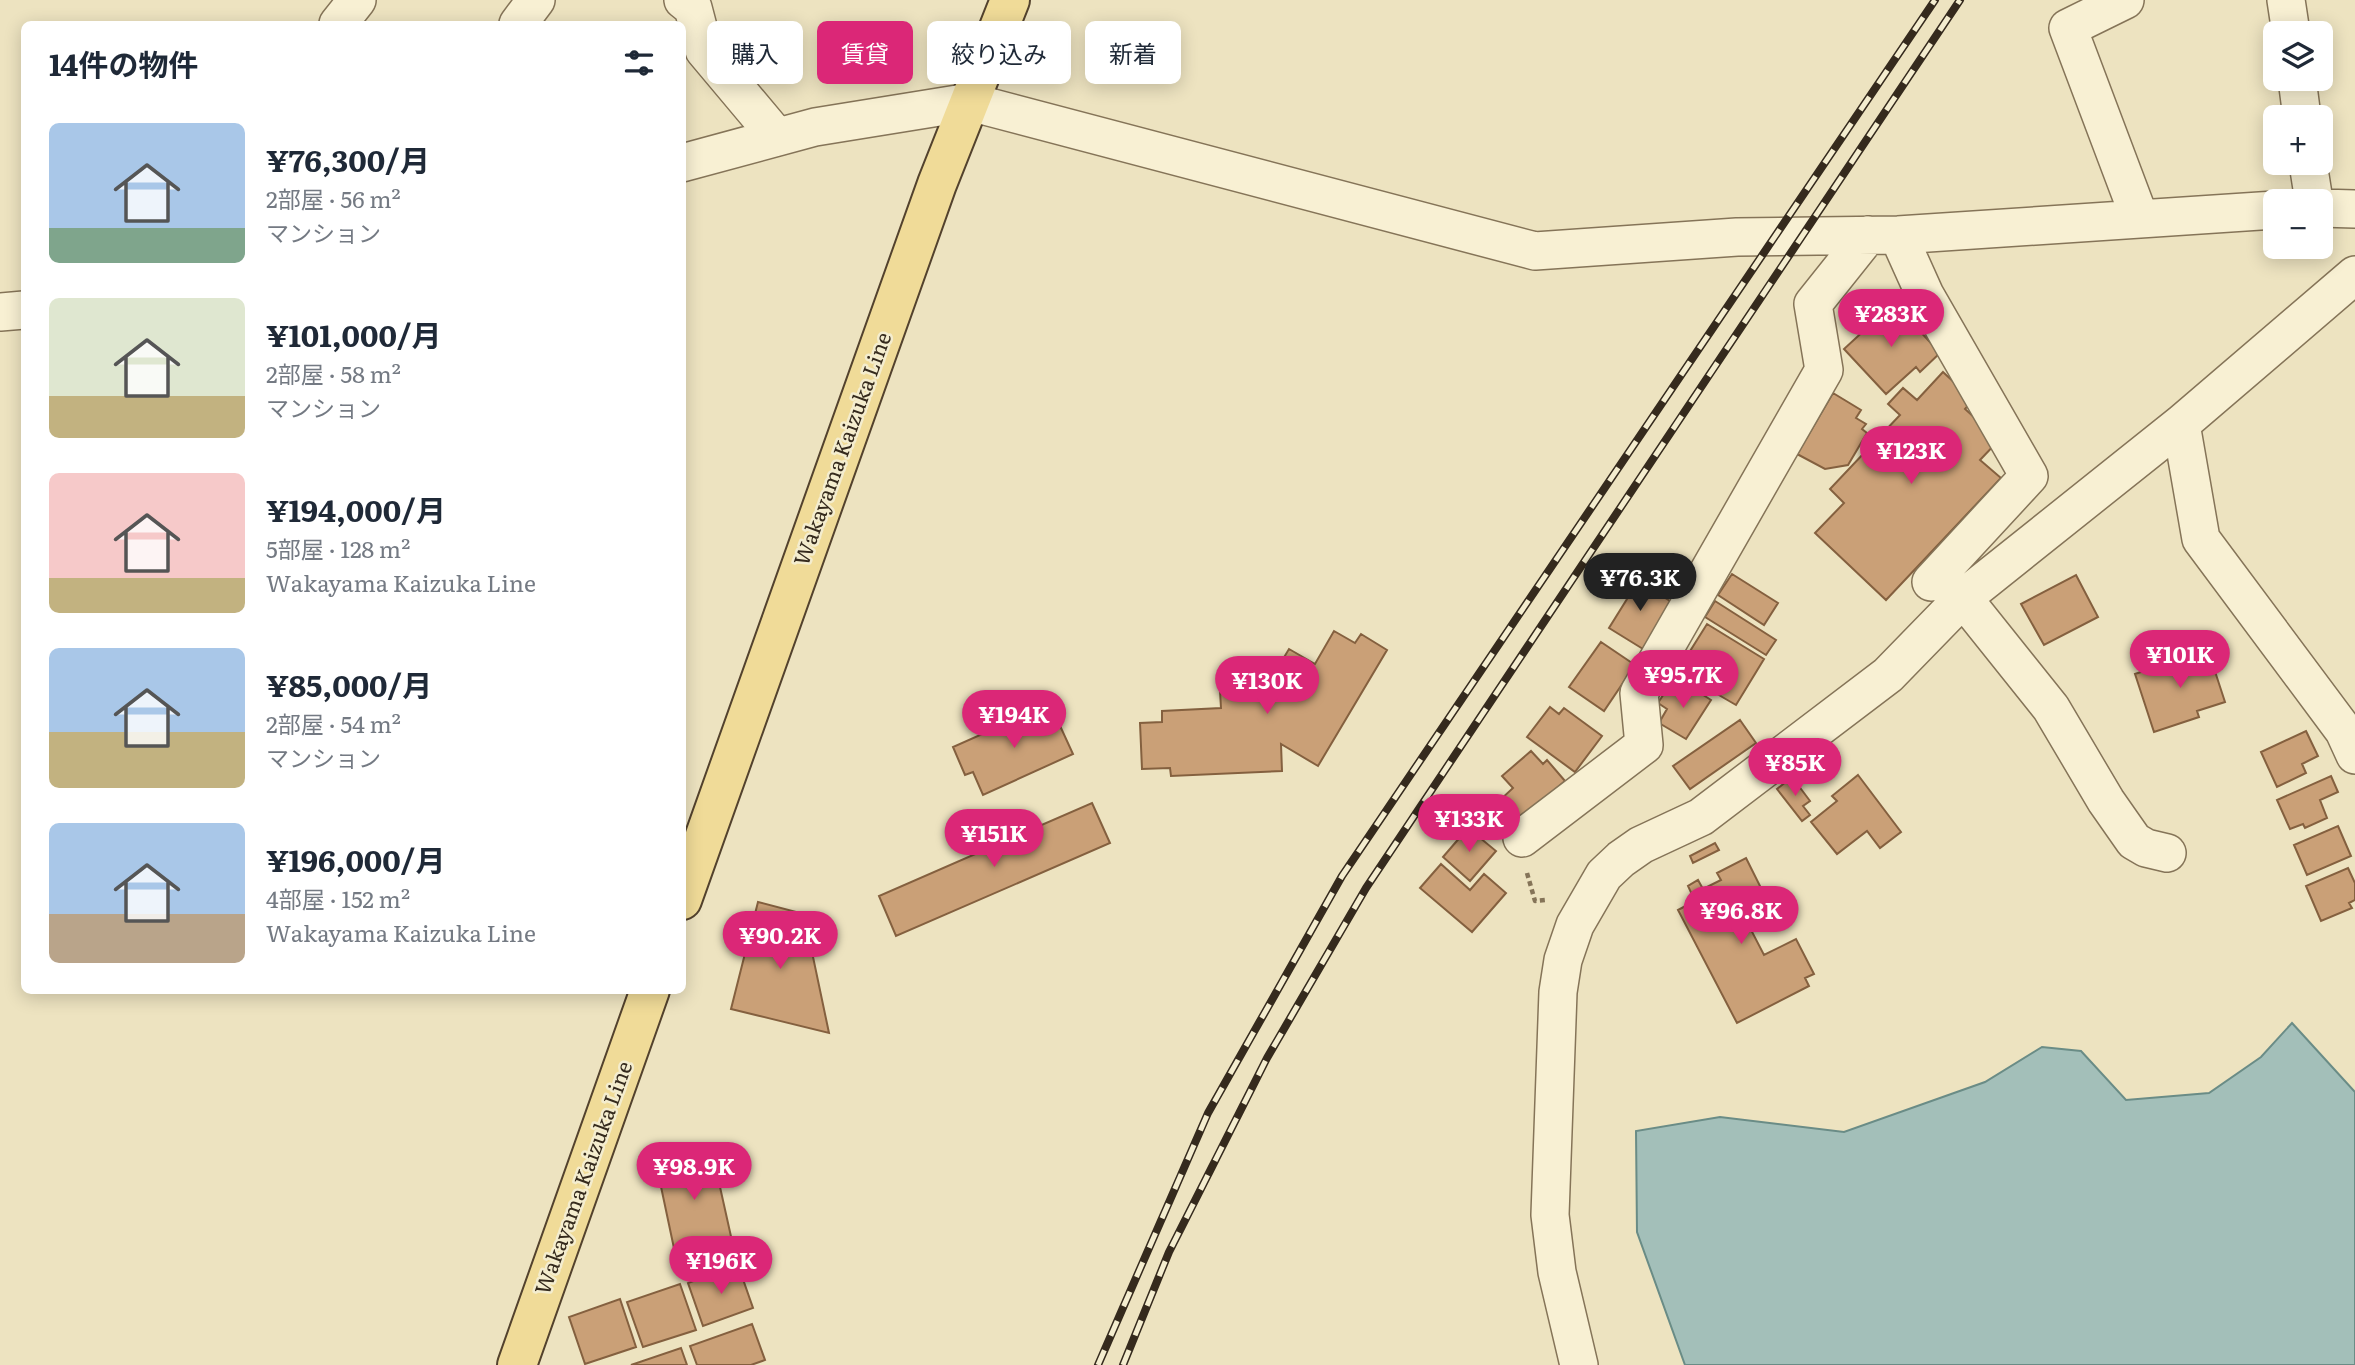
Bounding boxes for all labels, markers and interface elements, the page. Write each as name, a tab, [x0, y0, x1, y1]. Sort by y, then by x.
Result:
chip: 購入	[707, 21, 803, 84]
chip: 賃貸	[817, 21, 913, 84]
chip: 絞り込み	[927, 21, 1071, 84]
chip: 新着	[1085, 21, 1181, 84]
map controls	[2263, 21, 2333, 259]
button: layers	[2263, 21, 2333, 91]
text: 14件の物件	[49, 41, 198, 85]
icon: filters	[620, 44, 658, 82]
button: +	[2263, 105, 2333, 175]
text: ¥76,300/月	[266, 137, 430, 181]
icon: home	[105, 151, 189, 235]
text: 2部屋 · 56 m²	[266, 181, 401, 215]
button: −	[2263, 189, 2333, 259]
text: マンション	[266, 215, 381, 249]
pin: ¥283K	[1842, 290, 1940, 349]
text: ¥283K	[1854, 295, 1928, 329]
text: ¥101,000/月	[266, 312, 442, 356]
icon: home	[105, 326, 189, 410]
street label: Wakayama Kaizuka Line	[784, 327, 897, 569]
text: 2部屋 · 58 m²	[266, 356, 401, 390]
text: マンション	[266, 390, 381, 424]
pin: ¥123K	[1862, 426, 1960, 486]
text: ¥123K	[1876, 432, 1946, 466]
text: ¥194,000/月	[266, 487, 446, 531]
icon: home	[105, 501, 189, 585]
text: 5部屋 · 128 m²	[266, 531, 410, 565]
pin: ¥76.3K	[1583, 554, 1697, 613]
text: ¥76.3K	[1599, 559, 1681, 593]
text: Wakayama Kaizuka Line	[266, 565, 536, 599]
pin: ¥101K	[2131, 630, 2229, 690]
text: ¥101K	[2146, 636, 2214, 670]
pin: ¥95.7K	[1626, 650, 1740, 710]
pin: ¥130K	[1218, 656, 1316, 716]
text: ¥95.7K	[1643, 656, 1723, 690]
text: ¥85,000/月	[266, 662, 432, 706]
text: ¥130K	[1231, 662, 1303, 696]
icon: home	[105, 676, 189, 760]
pin: ¥194K	[965, 690, 1063, 750]
text: ¥194K	[978, 696, 1050, 730]
text: 2部屋 · 54 m²	[266, 706, 401, 740]
pin: ¥85K	[1754, 738, 1836, 798]
text: マンション	[266, 740, 381, 774]
text: ¥85K	[1764, 744, 1826, 778]
pin: ¥133K	[1420, 794, 1518, 854]
text: ¥133K	[1434, 800, 1504, 834]
pin: ¥151K	[945, 810, 1043, 869]
text: ¥151K	[961, 815, 1027, 849]
text: ¥196,000/月	[266, 837, 446, 881]
icon: home	[105, 851, 189, 935]
text: 4部屋 · 152 m²	[266, 881, 410, 915]
pin: ¥96.8K	[1684, 886, 1798, 946]
text: ¥96.8K	[1700, 892, 1782, 926]
pin: ¥90.2K	[723, 912, 837, 971]
text: Wakayama Kaizuka Line	[266, 915, 536, 949]
text: ¥90.2K	[739, 917, 821, 951]
street label: Wakayama Kaizuka Line	[525, 1056, 638, 1298]
pin: ¥98.9K	[637, 1142, 751, 1202]
text: ¥98.9K	[653, 1148, 735, 1182]
pin: ¥196K	[672, 1236, 770, 1296]
text: ¥196K	[685, 1242, 757, 1276]

